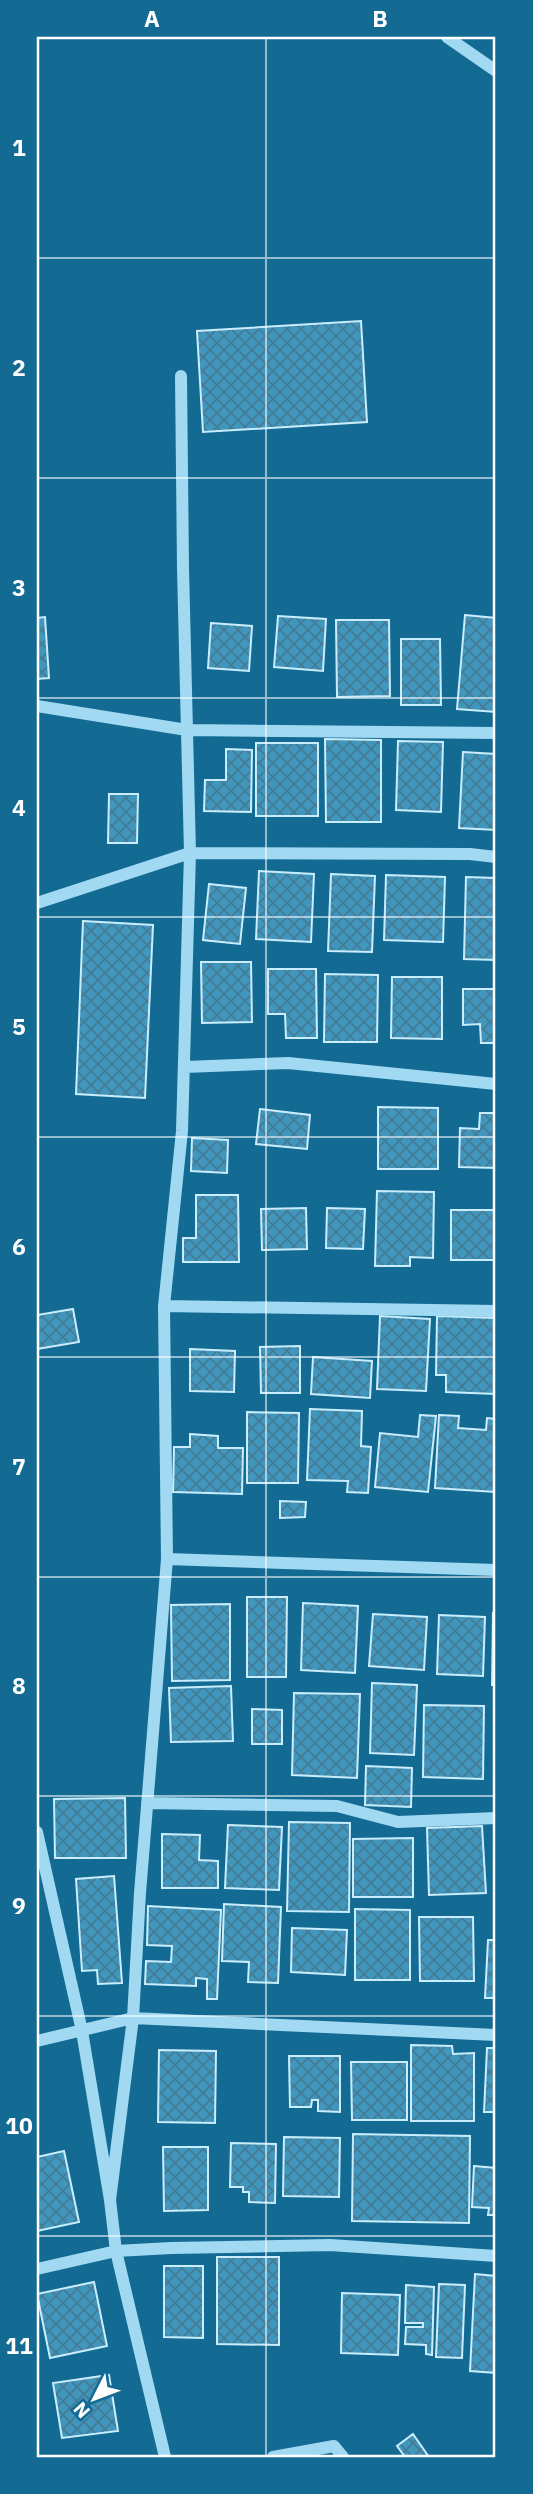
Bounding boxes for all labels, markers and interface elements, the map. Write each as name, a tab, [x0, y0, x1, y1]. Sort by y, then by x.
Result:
text: A	[144, 3, 160, 33]
text: B	[372, 3, 388, 33]
text: 1	[12, 132, 26, 162]
text: 2	[12, 352, 26, 382]
text: 3	[12, 572, 26, 602]
text: 4	[12, 792, 26, 822]
text: 5	[12, 1011, 26, 1041]
text: 6	[12, 1231, 26, 1261]
text: 7	[12, 1451, 26, 1481]
text: 8	[12, 1670, 26, 1700]
text: 9	[12, 1890, 26, 1920]
text: 10	[5, 2110, 33, 2140]
text: 11	[5, 2330, 33, 2360]
north arrow	[60, 2364, 130, 2434]
text: N	[68, 2397, 95, 2424]

